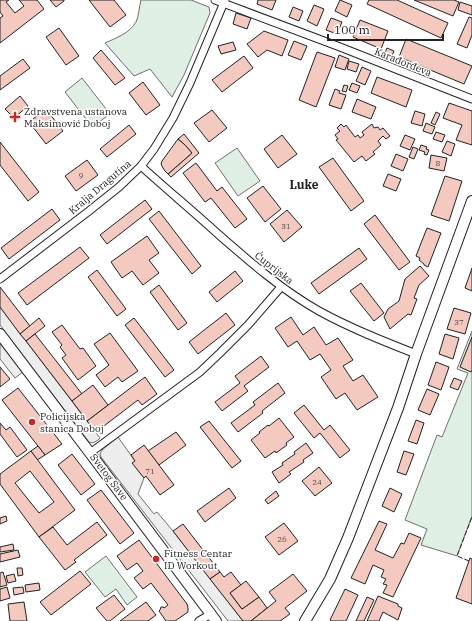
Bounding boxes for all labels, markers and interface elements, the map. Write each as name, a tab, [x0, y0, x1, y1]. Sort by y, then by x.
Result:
scale bar	[328, 16, 443, 42]
text: 100 m	[334, 22, 370, 37]
street label: Karađorđeva	[373, 45, 434, 80]
place label: Zdravstvena ustanova Maksimović Doboj	[24, 105, 128, 130]
marker: Zdravstvena ustanova Maksimović Doboj	[9, 111, 21, 123]
street label: Kralja Dragutina	[66, 157, 134, 217]
house number: 8	[436, 158, 441, 168]
house number: 9	[79, 170, 84, 180]
district label: Luke	[289, 177, 319, 192]
house number: 31	[281, 221, 291, 231]
street label: Ćuprijska	[252, 249, 296, 287]
house number: 37	[454, 317, 464, 327]
place label: Policijska stanica Doboj	[40, 410, 104, 435]
marker: Policijska stanica Doboj	[27, 417, 37, 427]
street label: Svetog Save	[87, 451, 131, 503]
house number: 71	[145, 466, 155, 476]
house number: 24	[312, 477, 322, 487]
house number: 26	[277, 534, 287, 544]
place label: Fitness Centar ID Workout	[164, 547, 233, 572]
marker: Fitness Centar ID Workout	[151, 554, 161, 564]

